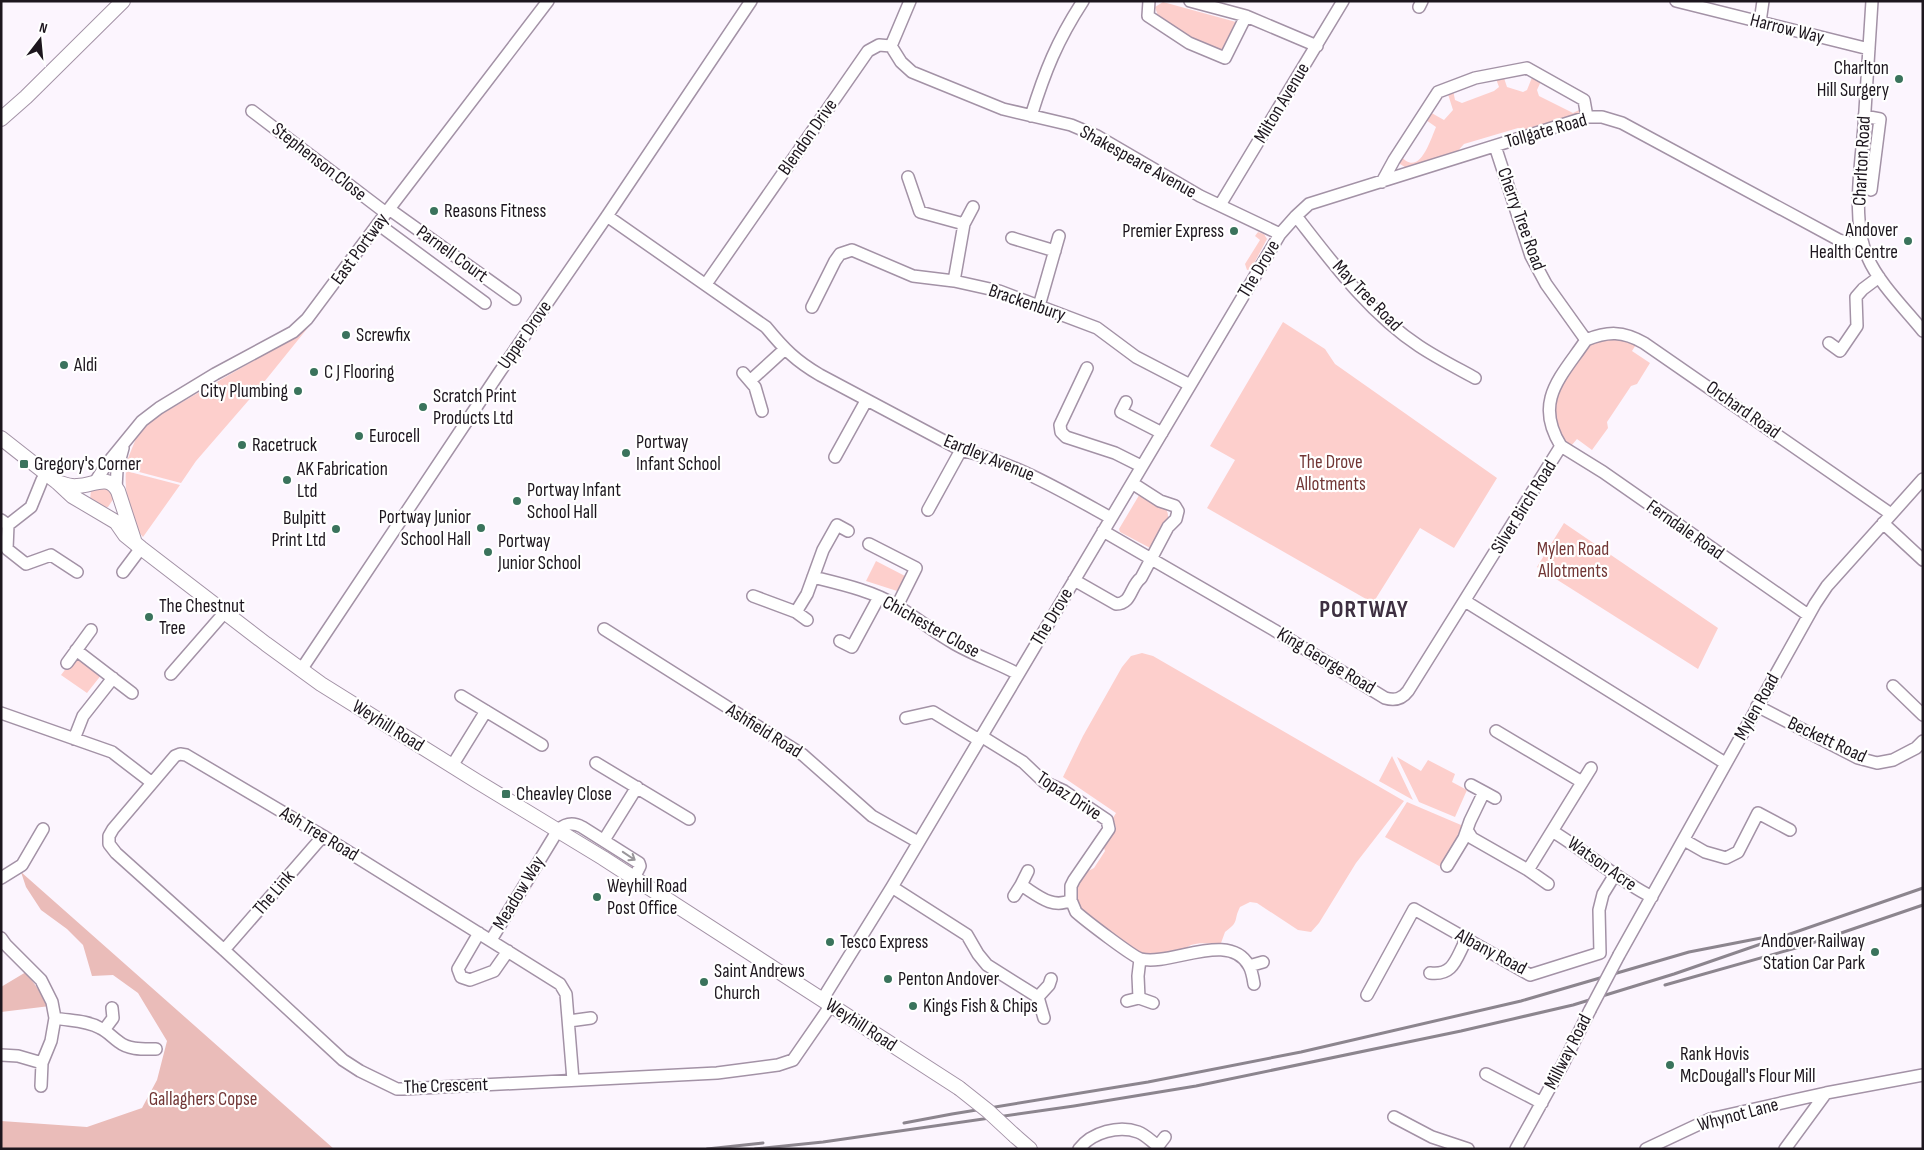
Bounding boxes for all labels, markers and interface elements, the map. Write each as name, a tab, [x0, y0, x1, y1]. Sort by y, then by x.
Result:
street label: Harrow Way	[1748, 9, 1827, 49]
north arrow	[15, 15, 65, 65]
text: N	[38, 19, 49, 37]
place label: Charlton Hill Surgery	[1817, 57, 1890, 102]
street label: Milton Avenue	[1249, 59, 1315, 147]
marker: Charlton Hill Surgery	[1893, 73, 1905, 85]
street label: Blendon Drive	[773, 94, 843, 180]
street label: Tollgate Road	[1502, 108, 1590, 154]
street label: Charlton Road	[1848, 115, 1876, 207]
street label: Stephenson Close	[267, 118, 371, 206]
street label: Shakespeare Avenue	[1076, 120, 1200, 204]
street label: Cherry Tree Road	[1492, 164, 1550, 274]
place label: Reasons Fitness	[444, 200, 546, 223]
marker: Reasons Fitness	[428, 205, 440, 217]
street label: East Portway	[326, 208, 394, 289]
place label: Andover Health Centre	[1809, 219, 1899, 264]
street label: Parnell Court	[412, 220, 492, 288]
place label: Premier Express	[1122, 220, 1224, 243]
marker: Premier Express	[1228, 225, 1240, 237]
marker: Andover Health Centre	[1902, 235, 1914, 247]
street label: The Drove	[1233, 236, 1285, 302]
street label: May Tree Road	[1327, 256, 1407, 336]
street label: Brackenbury	[985, 279, 1069, 327]
street label: Upper Drove	[493, 296, 557, 374]
place label: Screwfix	[356, 324, 410, 347]
marker: Screwfix	[340, 329, 352, 341]
place label: Aldi	[73, 354, 97, 377]
marker: Aldi	[58, 359, 70, 371]
place label: C J Flooring	[324, 361, 395, 384]
marker: C J Flooring	[308, 366, 320, 378]
street label: Orchard Road	[1701, 376, 1785, 444]
place label: City Plumbing	[200, 380, 288, 403]
marker: City Plumbing	[292, 385, 304, 397]
place label: Scratch Print Products Ltd	[433, 385, 517, 430]
marker: Scratch Print Products Ltd	[417, 401, 429, 413]
place label: Eurocell	[369, 425, 420, 448]
street label: Eardley Avenue	[940, 429, 1038, 487]
marker: Eurocell	[353, 430, 365, 442]
place label: Portway Infant School	[636, 431, 721, 476]
place label: Racetruck	[252, 434, 318, 457]
marker: Racetruck	[236, 439, 248, 451]
marker: Portway Infant School	[620, 447, 632, 459]
park label: The Drove Allotments	[1295, 451, 1366, 496]
place label: Gregory's Corner	[34, 453, 142, 476]
street label: Silver Birch Road	[1486, 456, 1562, 558]
marker: Gregory's Corner	[18, 458, 30, 470]
place label: AK Fabrication Ltd	[296, 458, 388, 503]
marker: AK Fabrication Ltd	[281, 474, 293, 486]
place label: Portway Infant School Hall	[527, 479, 621, 524]
marker: Portway Infant School Hall	[511, 495, 523, 507]
street label: Ferndale Road	[1642, 495, 1728, 565]
place label: Portway Junior School Hall	[379, 506, 472, 551]
place label: Bulpitt Print Ltd	[272, 507, 326, 552]
marker: Portway Junior School Hall	[475, 522, 487, 534]
marker: Bulpitt Print Ltd	[330, 523, 342, 535]
place label: Portway Junior School	[497, 530, 581, 575]
park label: Mylen Road Allotments	[1537, 538, 1609, 583]
marker: Portway Junior School	[482, 546, 494, 558]
street label: The Drove	[1026, 584, 1078, 650]
street label: Chichester Close	[878, 591, 984, 663]
place label: The Chestnut Tree	[159, 595, 245, 640]
district label: PORTWAY	[1319, 595, 1409, 624]
marker: The Chestnut Tree	[143, 611, 155, 623]
street label: King George Road	[1273, 623, 1379, 699]
street label: Mylen Road	[1729, 670, 1785, 744]
street label: Weyhill Road	[348, 695, 428, 757]
street label: Ashfield Road	[721, 698, 806, 763]
street label: Beckett Road	[1784, 712, 1870, 768]
street label: Topaz Drive	[1032, 767, 1106, 825]
place label: Cheavley Close	[516, 783, 612, 806]
marker: Cheavley Close	[500, 788, 512, 800]
street label: Ash Tree Road	[275, 801, 362, 866]
street label: Watson Acre	[1563, 832, 1641, 896]
street label: Meadow Way	[488, 851, 550, 934]
one-way arrow	[622, 851, 636, 861]
street label: The Link	[248, 865, 300, 920]
place label: Weyhill Road Post Office	[607, 875, 687, 920]
marker: Weyhill Road Post Office	[591, 891, 603, 903]
street label: Albany Road	[1451, 923, 1530, 980]
place label: Andover Railway Station Car Park	[1761, 930, 1866, 975]
place label: Tesco Express	[840, 931, 929, 954]
marker: Tesco Express	[824, 936, 836, 948]
marker: Andover Railway Station Car Park	[1869, 946, 1881, 958]
place label: Saint Andrews Church	[714, 960, 805, 1005]
place label: Penton Andover	[898, 968, 1000, 991]
marker: Penton Andover	[882, 973, 894, 985]
marker: Saint Andrews Church	[698, 976, 710, 988]
street label: Weyhill Road	[821, 993, 901, 1057]
place label: Kings Fish & Chips	[923, 995, 1038, 1018]
marker: Kings Fish & Chips	[907, 1000, 919, 1012]
street label: Millway Road	[1539, 1010, 1597, 1094]
place label: Rank Hovis McDougall's Flour Mill	[1680, 1043, 1816, 1088]
marker: Rank Hovis McDougall's Flour Mill	[1664, 1059, 1676, 1071]
street label: The Crescent	[403, 1073, 489, 1099]
park label: Gallaghers Copse	[149, 1088, 257, 1111]
street label: Whynot Lane	[1695, 1093, 1781, 1137]

